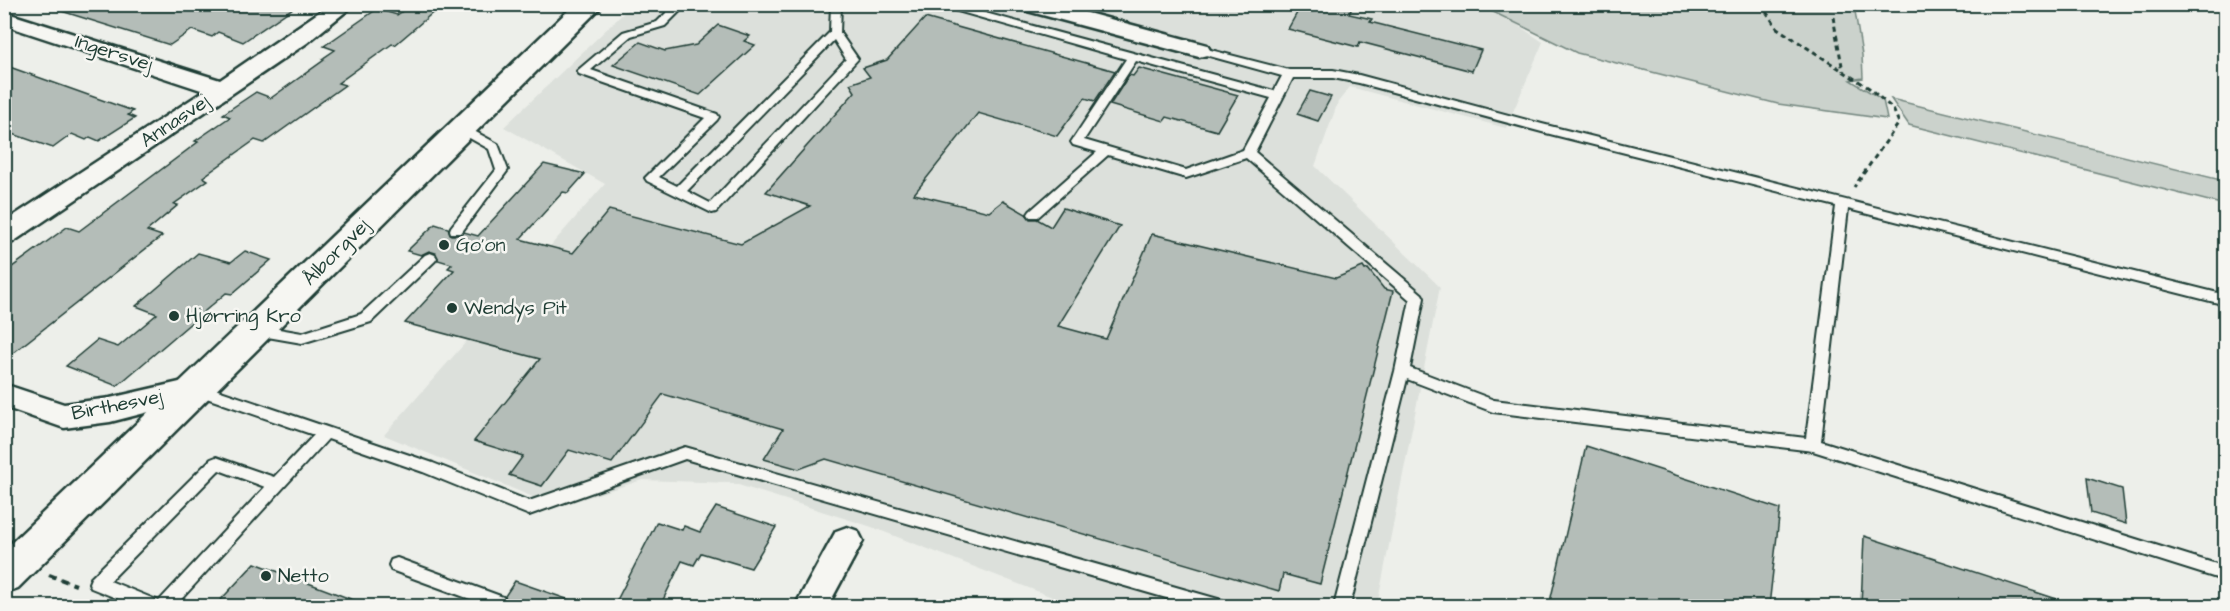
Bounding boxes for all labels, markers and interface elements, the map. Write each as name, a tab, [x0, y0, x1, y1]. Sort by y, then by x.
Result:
street label: Ingersvej	[71, 27, 157, 80]
street label: Annasvej	[135, 87, 215, 154]
street label: Ålborgvej	[296, 212, 377, 292]
place label: Go'on	[456, 231, 506, 259]
marker: Go'on	[437, 238, 451, 252]
place label: Wendys Pit	[464, 294, 567, 323]
marker: Wendys Pit	[445, 301, 459, 315]
place label: Hjørring Kro	[186, 302, 301, 331]
marker: Hjørring Kro	[167, 309, 181, 323]
street label: Birthesvej	[69, 382, 165, 428]
place label: Netto	[278, 562, 329, 590]
marker: Netto	[259, 569, 273, 583]

